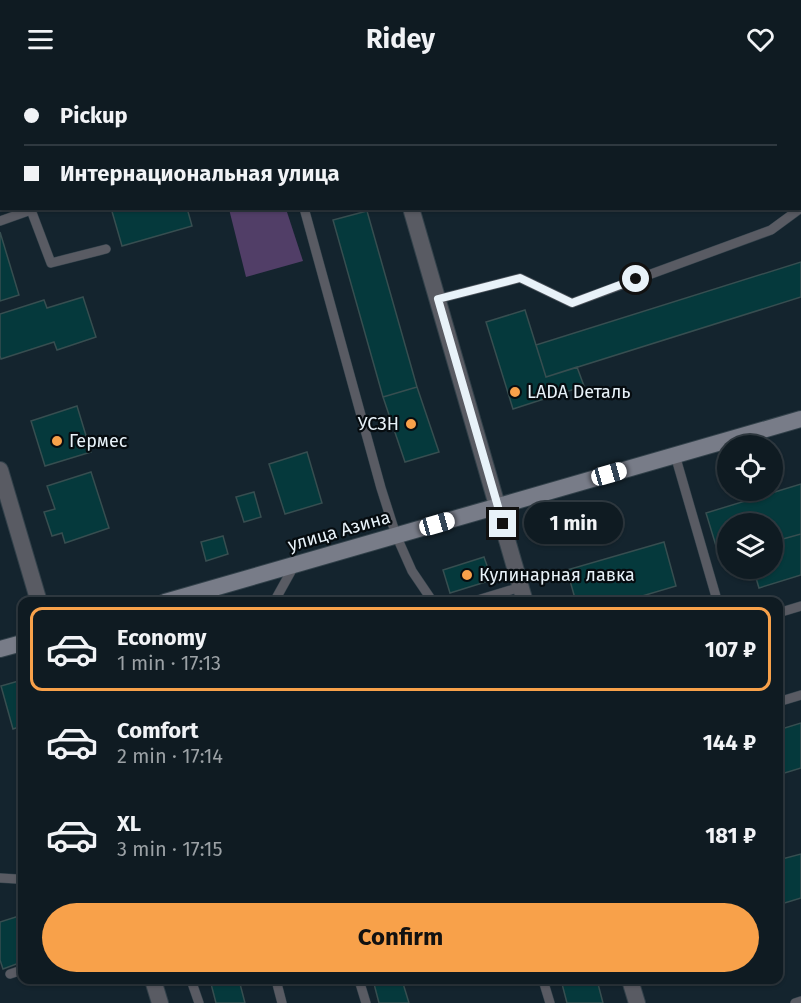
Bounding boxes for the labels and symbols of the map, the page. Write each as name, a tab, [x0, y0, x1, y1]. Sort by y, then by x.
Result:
route start	[622, 265, 649, 292]
place label: LADA Dеталь	[527, 381, 631, 403]
marker: LADA Dеталь	[508, 385, 522, 399]
place label: УСЗН	[358, 413, 399, 435]
marker: УСЗН	[404, 417, 418, 431]
place label: Гермес	[69, 430, 128, 452]
marker: Гермес	[50, 434, 64, 448]
car	[589, 460, 629, 488]
callout: 1 min	[524, 503, 623, 545]
street label: улица Азина	[285, 506, 393, 556]
car	[417, 510, 457, 538]
route end	[489, 510, 516, 537]
place label: Кулинарная лавка	[479, 564, 635, 586]
marker: Кулинарная лавка	[460, 568, 474, 582]

